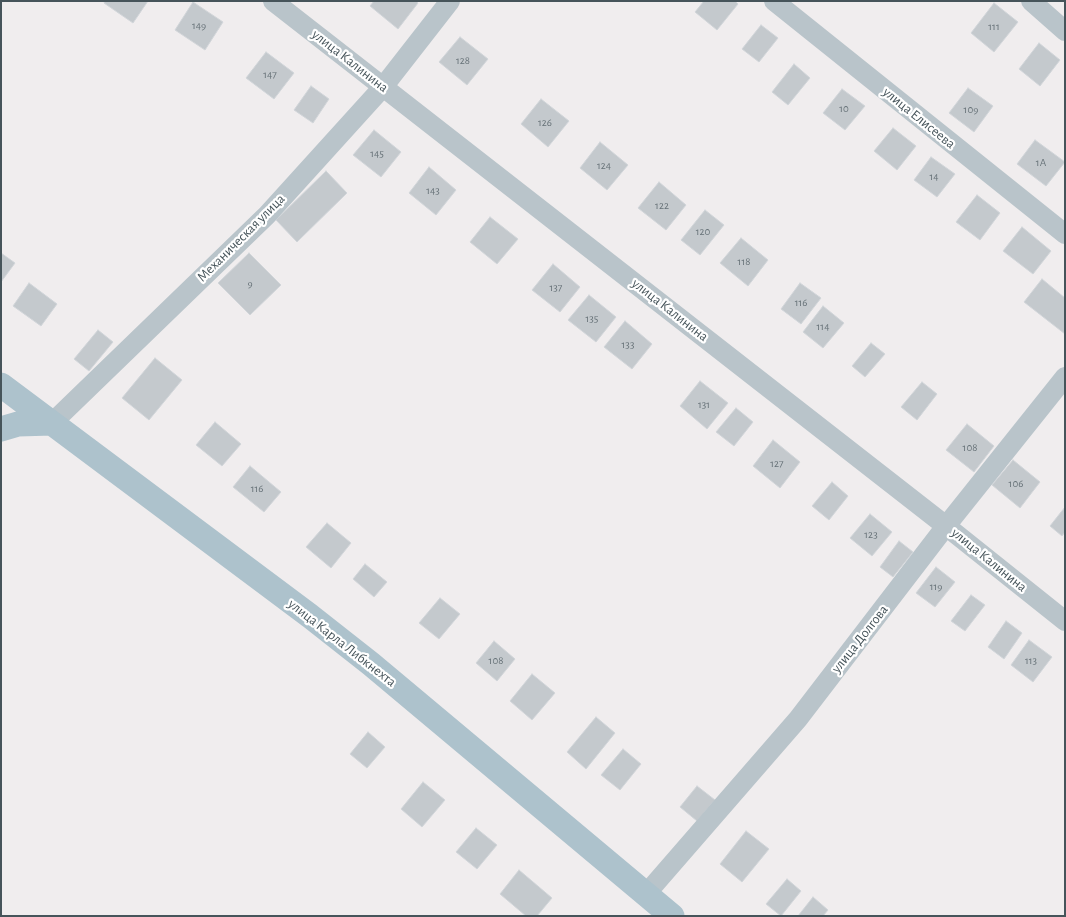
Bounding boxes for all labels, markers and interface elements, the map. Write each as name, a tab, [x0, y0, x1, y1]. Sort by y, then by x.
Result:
house number: 149	[192, 19, 206, 33]
house number: 111	[988, 20, 1000, 34]
street label: улица Калинина	[308, 26, 392, 96]
house number: 128	[456, 54, 470, 68]
house number: 147	[263, 68, 277, 82]
street label: улица Елисеева	[879, 84, 959, 152]
house number: 10	[839, 102, 849, 116]
house number: 109	[964, 103, 978, 117]
house number: 126	[538, 116, 552, 130]
house number: 145	[370, 147, 384, 161]
house number: 1А	[1036, 156, 1046, 170]
house number: 124	[597, 159, 611, 173]
house number: 14	[929, 170, 939, 184]
house number: 143	[426, 184, 440, 198]
street label: Механическая улица	[193, 190, 289, 286]
house number: 122	[655, 199, 669, 213]
house number: 120	[696, 225, 710, 239]
house number: 118	[738, 255, 750, 269]
street label: улица Калинина	[628, 275, 712, 345]
house number: 9	[247, 277, 253, 291]
house number: 137	[550, 281, 562, 295]
house number: 116	[795, 296, 807, 310]
house number: 135	[586, 312, 598, 326]
house number: 114	[817, 320, 829, 334]
house number: 133	[622, 338, 634, 352]
house number: 131	[698, 398, 710, 412]
house number: 108	[963, 441, 977, 455]
house number: 127	[770, 457, 784, 471]
house number: 106	[1009, 477, 1023, 491]
house number: 116	[251, 482, 263, 496]
street label: улица Калинина	[948, 524, 1030, 596]
house number: 123	[864, 528, 878, 542]
house number: 119	[930, 580, 942, 594]
street label: улица Карла Либкнехта	[285, 596, 399, 690]
street label: улица Долгова	[828, 602, 892, 676]
house number: 108	[489, 654, 503, 668]
house number: 113	[1025, 654, 1037, 668]

